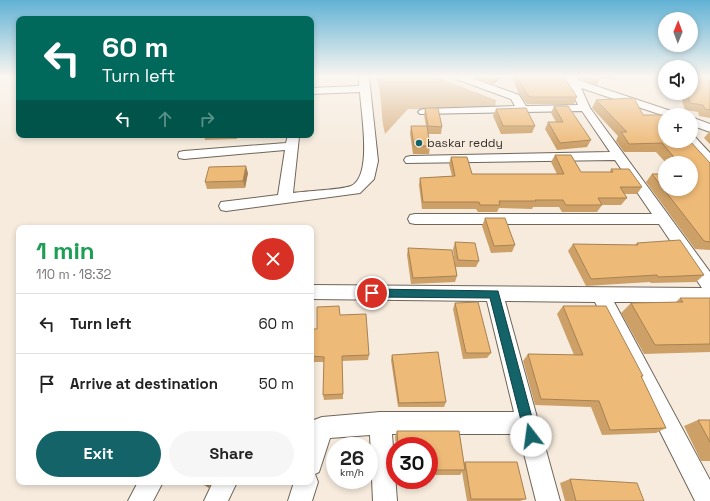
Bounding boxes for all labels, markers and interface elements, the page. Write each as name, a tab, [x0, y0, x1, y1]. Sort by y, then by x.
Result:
north arrow	[658, 12, 698, 52]
map controls	[658, 12, 698, 196]
text: 60 m	[102, 29, 168, 65]
icon: left	[36, 32, 88, 84]
button: sound	[658, 60, 698, 100]
text: Turn left	[102, 64, 175, 87]
icon: left	[112, 108, 134, 130]
icon: ahead	[154, 108, 176, 130]
icon: right	[196, 108, 218, 130]
button: +	[658, 108, 698, 148]
place label: baskar reddy	[427, 135, 503, 151]
marker: baskar reddy	[414, 138, 424, 148]
button: −	[658, 156, 698, 196]
text: 1 min	[36, 235, 95, 266]
button: close	[252, 238, 294, 280]
text: 110 m · 18:32	[36, 266, 111, 283]
pin	[355, 276, 389, 310]
icon: arrive	[361, 282, 383, 304]
icon: left	[36, 313, 58, 335]
text: Turn left	[70, 314, 132, 333]
text: 60 m	[258, 314, 294, 333]
icon: arrive	[36, 373, 58, 395]
text: Arrive at destination	[70, 374, 218, 393]
text: 50 m	[259, 374, 294, 393]
position arrow	[510, 415, 552, 457]
button: Exit	[36, 431, 161, 477]
button: Share	[169, 431, 294, 477]
speed limit sign: 30	[386, 437, 438, 489]
text: 26	[340, 445, 364, 471]
text: km/h	[340, 466, 364, 479]

